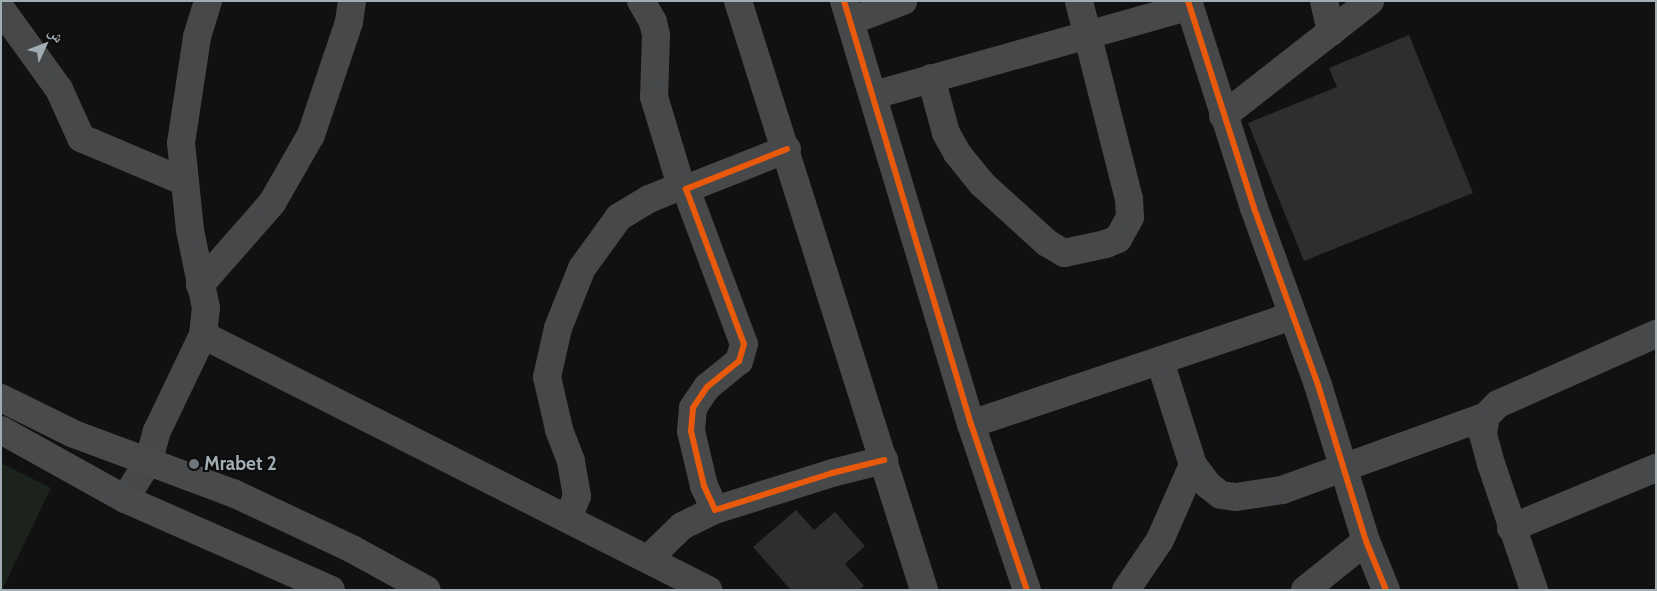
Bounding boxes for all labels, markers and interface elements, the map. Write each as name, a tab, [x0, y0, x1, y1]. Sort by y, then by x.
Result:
north arrow	[20, 20, 70, 70]
text: ش	[44, 23, 68, 46]
place label: Mrabet 2	[204, 453, 277, 475]
marker: Mrabet 2	[188, 458, 200, 470]

